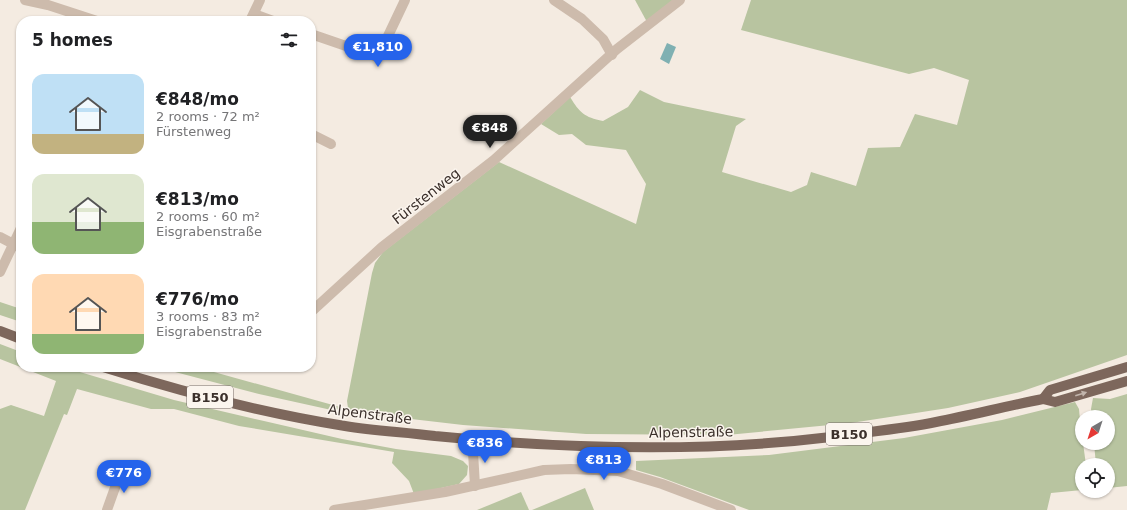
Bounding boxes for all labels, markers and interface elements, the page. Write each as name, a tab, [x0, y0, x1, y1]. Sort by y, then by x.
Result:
icon: filters	[278, 29, 300, 51]
text: 5 homes	[32, 30, 113, 50]
pin: €1,810	[345, 34, 411, 68]
text: €1,810	[353, 39, 403, 54]
text: €848/mo	[156, 89, 239, 109]
icon: home	[64, 90, 112, 138]
text: 2 rooms · 72 m²	[156, 109, 260, 124]
pin: €848	[466, 115, 514, 149]
text: €848	[472, 120, 508, 135]
text: Fürstenweg	[156, 124, 231, 139]
street label: Fürstenweg	[389, 165, 463, 227]
text: €813/mo	[156, 189, 239, 209]
icon: home	[64, 190, 112, 238]
text: 2 rooms · 60 m²	[156, 209, 260, 224]
text: Eisgrabenstraße	[156, 224, 262, 239]
text: €776/mo	[156, 289, 239, 309]
icon: home	[64, 290, 112, 338]
text: 3 rooms · 83 m²	[156, 309, 260, 324]
text: Eisgrabenstraße	[156, 324, 262, 339]
road number: B150	[187, 386, 233, 408]
one-way arrow	[1075, 391, 1087, 397]
street label: Alpenstraße	[327, 401, 413, 427]
north arrow	[1075, 410, 1115, 450]
map controls	[1075, 410, 1115, 498]
street label: Alpenstraße	[649, 423, 733, 441]
road number: B150	[826, 423, 872, 445]
pin: €836	[461, 430, 509, 464]
text: €836	[467, 435, 503, 450]
pin: €813	[580, 447, 628, 481]
text: €813	[586, 452, 622, 467]
button: locate	[1075, 458, 1115, 498]
pin: €776	[100, 460, 148, 494]
text: €776	[106, 465, 142, 480]

